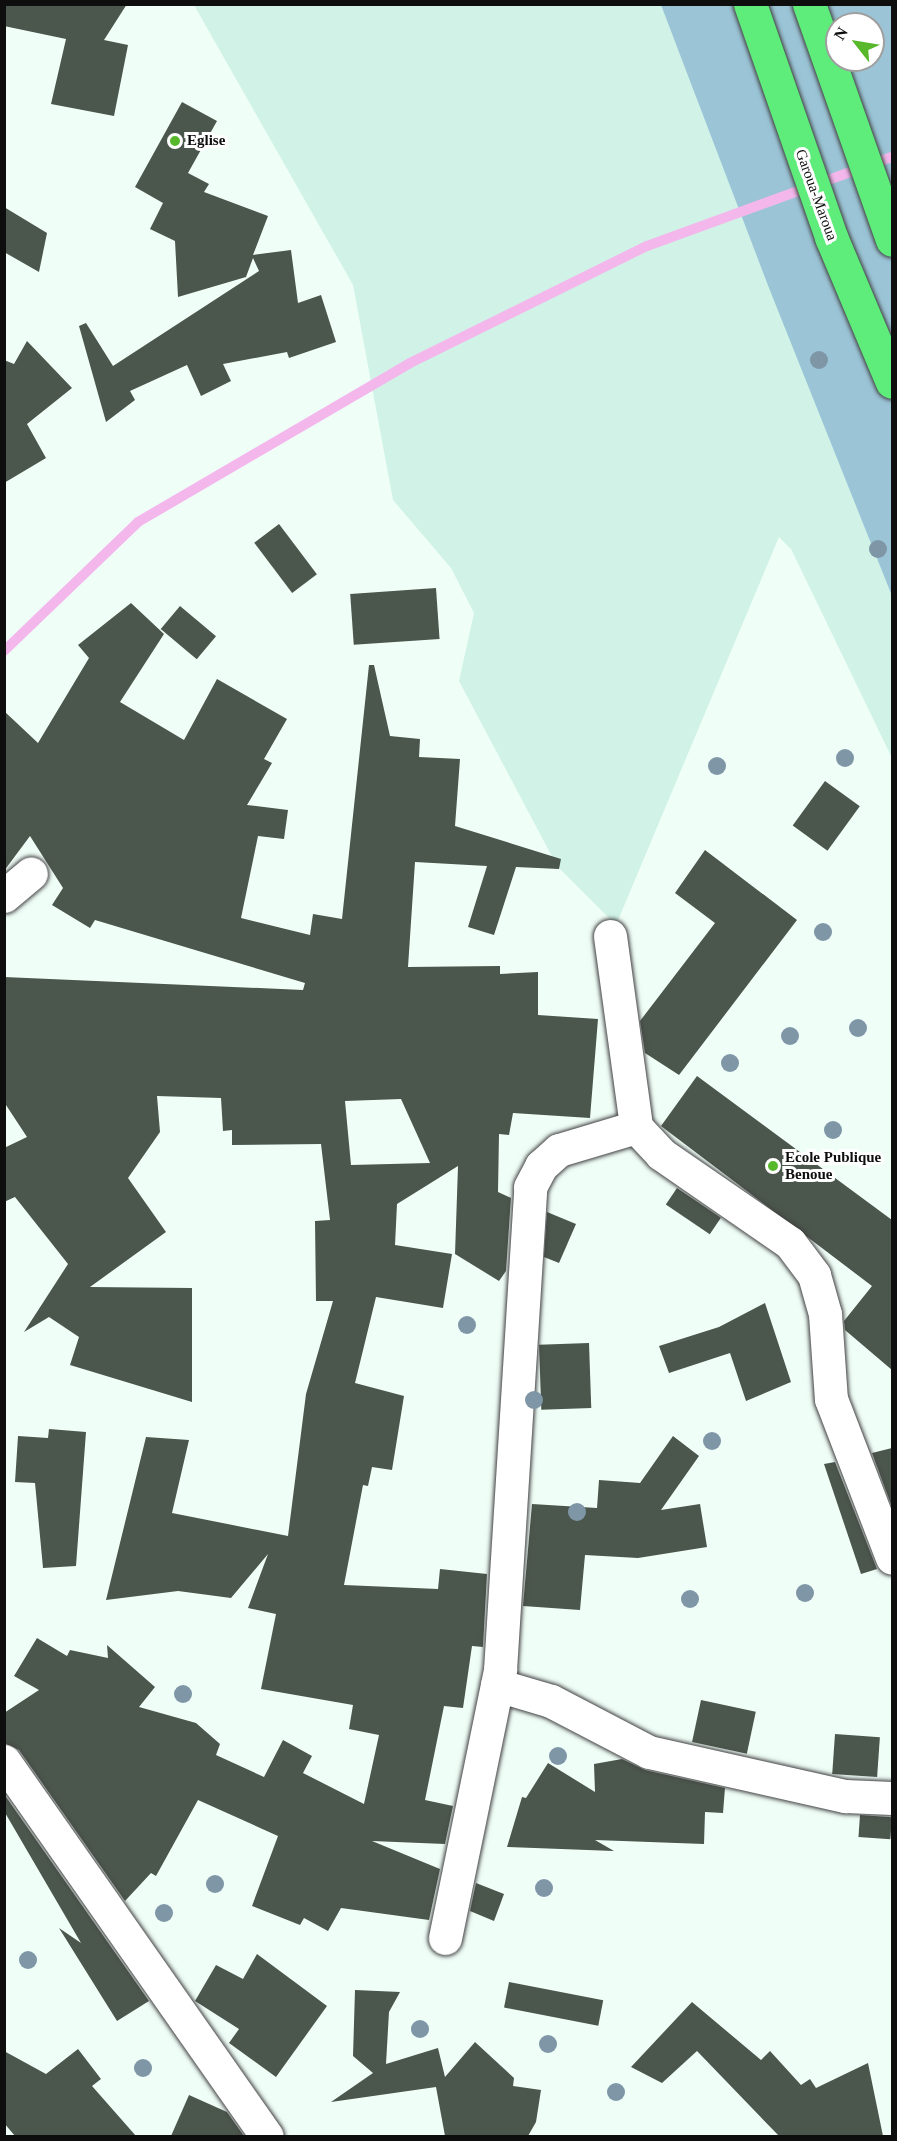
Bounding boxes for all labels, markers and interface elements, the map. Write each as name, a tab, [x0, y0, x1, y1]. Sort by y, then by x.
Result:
north arrow	[825, 12, 885, 72]
text: N	[831, 24, 851, 43]
place label: Eglise	[187, 132, 225, 150]
marker: Eglise	[168, 134, 182, 148]
street label: Garoua-Maroua	[791, 147, 841, 243]
place label: Ecole Publique Benoue	[785, 1148, 881, 1183]
marker: Ecole Publique Benoue	[766, 1159, 780, 1173]

